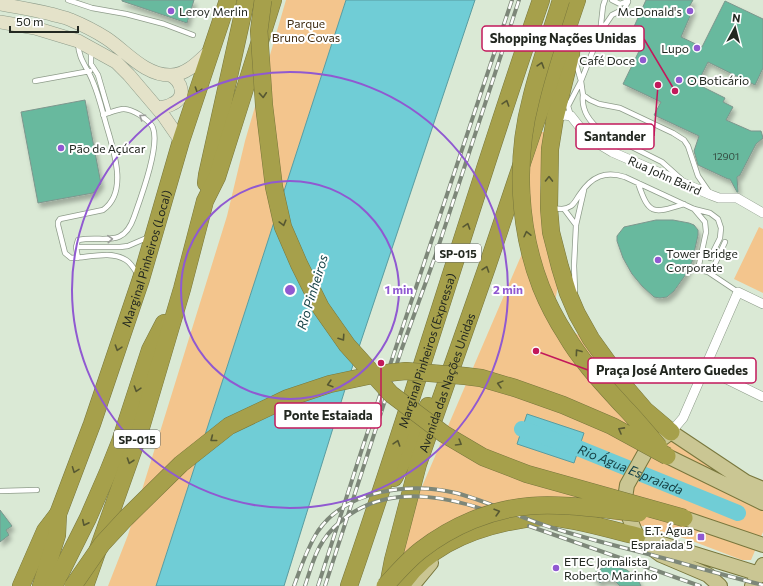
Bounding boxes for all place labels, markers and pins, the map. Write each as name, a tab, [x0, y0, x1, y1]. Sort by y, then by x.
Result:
place label: Leroy Merlin	[179, 4, 248, 18]
place label: McDonald's	[618, 4, 682, 18]
marker: Leroy Merlin	[166, 6, 176, 16]
marker: McDonald's	[685, 6, 695, 16]
callout: Shopping Nações Unidas	[482, 26, 644, 51]
place label: Lupo	[661, 41, 689, 55]
marker: Lupo	[692, 43, 702, 53]
place label: Café Doce	[579, 53, 635, 67]
marker: Café Doce	[638, 55, 648, 65]
place label: O Boticário	[687, 73, 749, 87]
marker: O Boticário	[674, 75, 684, 85]
callout: Santander	[576, 124, 654, 149]
place label: Pão de Açúcar	[69, 141, 146, 155]
marker: Pão de Açúcar	[56, 143, 66, 153]
place label: Tower Bridge Corporate	[666, 246, 738, 274]
marker: Tower Bridge Corporate	[653, 255, 663, 265]
centre of rings	[283, 283, 297, 297]
callout: Praça José Antero Guedes	[588, 358, 756, 383]
callout: Ponte Estaiada	[275, 403, 381, 428]
place label: E.T. Água Espraiada 5	[631, 523, 693, 551]
marker: E.T. Água Espraiada 5	[696, 532, 706, 542]
place label: ETEC Jornalista Roberto Marinho	[564, 554, 658, 582]
marker: ETEC Jornalista Roberto Marinho	[551, 563, 561, 573]

